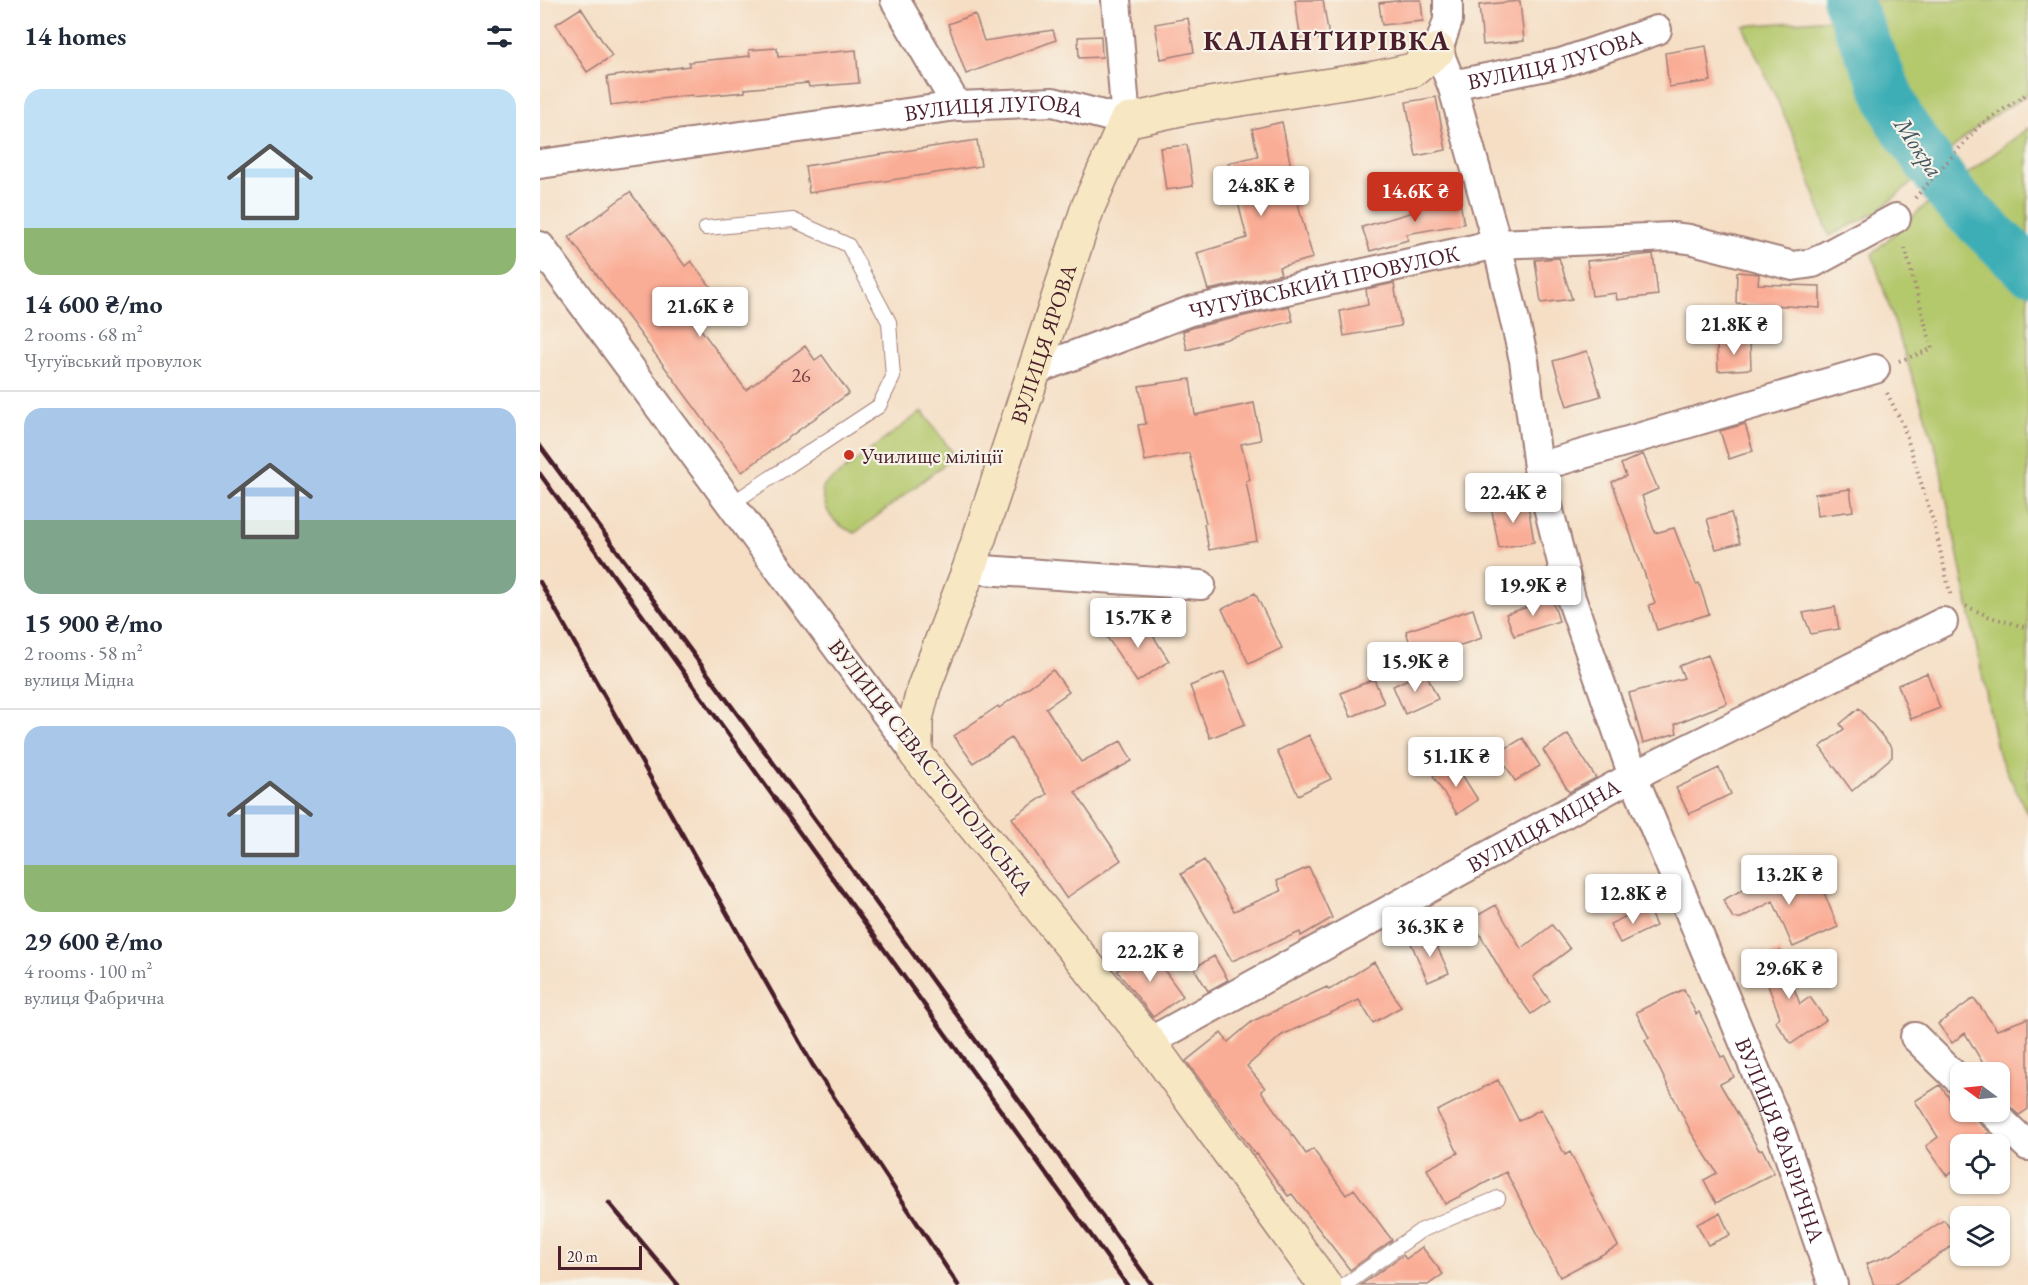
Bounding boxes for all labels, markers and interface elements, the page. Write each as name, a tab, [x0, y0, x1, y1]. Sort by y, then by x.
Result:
text: 14 homes	[24, 19, 126, 53]
icon: filters	[483, 20, 516, 53]
street label: ВУЛИЦЯ ЛУГОВА	[1465, 21, 1647, 96]
district label: КАЛАНТИРІВКА	[1203, 22, 1451, 58]
street label: ВУЛИЦЯ ЛУГОВА	[902, 87, 1087, 128]
water label: Мокра	[1886, 109, 1950, 183]
icon: home	[216, 128, 324, 236]
pin: 24.8K ₴	[1206, 166, 1316, 217]
text: 24.8K ₴	[1227, 172, 1295, 198]
pin: 14.6K ₴	[1360, 172, 1470, 223]
text: 14.6K ₴	[1381, 178, 1449, 204]
street label: ЧУГУЇВСЬКИЙ ПРОВУЛОК	[1186, 238, 1462, 325]
street label: ВУЛИЦЯ ЯРОВА	[1003, 259, 1083, 427]
text: 14 600 ₴/mo	[24, 287, 162, 321]
pin: 21.6K ₴	[645, 287, 755, 338]
text: 21.6K ₴	[666, 293, 734, 319]
pin: 21.8K ₴	[1679, 305, 1789, 356]
text: 21.8K ₴	[1700, 311, 1768, 337]
text: 2 rooms · 68 m²	[24, 321, 143, 347]
text: Чугуївський провулок	[24, 347, 202, 373]
house number: 26	[791, 362, 811, 388]
place label: Училище міліції	[860, 441, 1003, 470]
icon: home	[216, 447, 324, 555]
marker: Училище міліції	[842, 448, 856, 462]
pin: 22.4K ₴	[1458, 473, 1568, 524]
text: 22.4K ₴	[1479, 479, 1547, 505]
pin: 19.9K ₴	[1478, 566, 1588, 617]
text: 19.9K ₴	[1499, 572, 1567, 598]
pin: 15.7K ₴	[1083, 598, 1193, 649]
text: 15.7K ₴	[1104, 604, 1172, 630]
text: 15 900 ₴/mo	[24, 606, 162, 640]
street label: ВУЛИЦЯ СЕВАСТОПОЛЬСЬКА	[822, 633, 1040, 901]
text: 2 rooms · 58 m²	[24, 640, 143, 666]
pin: 15.9K ₴	[1360, 642, 1470, 693]
text: 15.9K ₴	[1381, 648, 1449, 674]
text: вулиця Мідна	[24, 666, 134, 692]
pin: 51.1K ₴	[1401, 737, 1511, 788]
text: 51.1K ₴	[1422, 743, 1490, 769]
icon: home	[216, 765, 324, 873]
street label: ВУЛИЦЯ МІДНА	[1462, 771, 1626, 879]
pin: 13.2K ₴	[1734, 855, 1844, 906]
text: 13.2K ₴	[1755, 861, 1823, 887]
pin: 12.8K ₴	[1578, 874, 1688, 925]
text: 12.8K ₴	[1599, 880, 1667, 906]
pin: 36.3K ₴	[1375, 907, 1485, 958]
text: 36.3K ₴	[1396, 913, 1464, 939]
text: 29 600 ₴/mo	[24, 924, 162, 958]
pin: 22.2K ₴	[1095, 932, 1205, 983]
text: 22.2K ₴	[1116, 938, 1184, 964]
pin: 29.6K ₴	[1734, 949, 1844, 1000]
text: 29.6K ₴	[1755, 955, 1823, 981]
text: 4 rooms · 100 m²	[24, 958, 152, 984]
text: вулиця Фабрична	[24, 984, 165, 1010]
street label: ВУЛИЦЯ ФАБРИЧНА	[1729, 1033, 1832, 1247]
north arrow	[1950, 1062, 2010, 1122]
map controls	[1950, 1062, 2010, 1266]
button: locate	[1950, 1134, 2010, 1194]
button: layers	[1950, 1206, 2010, 1266]
scale bar	[558, 1243, 642, 1270]
text: 20 m	[567, 1246, 598, 1267]

